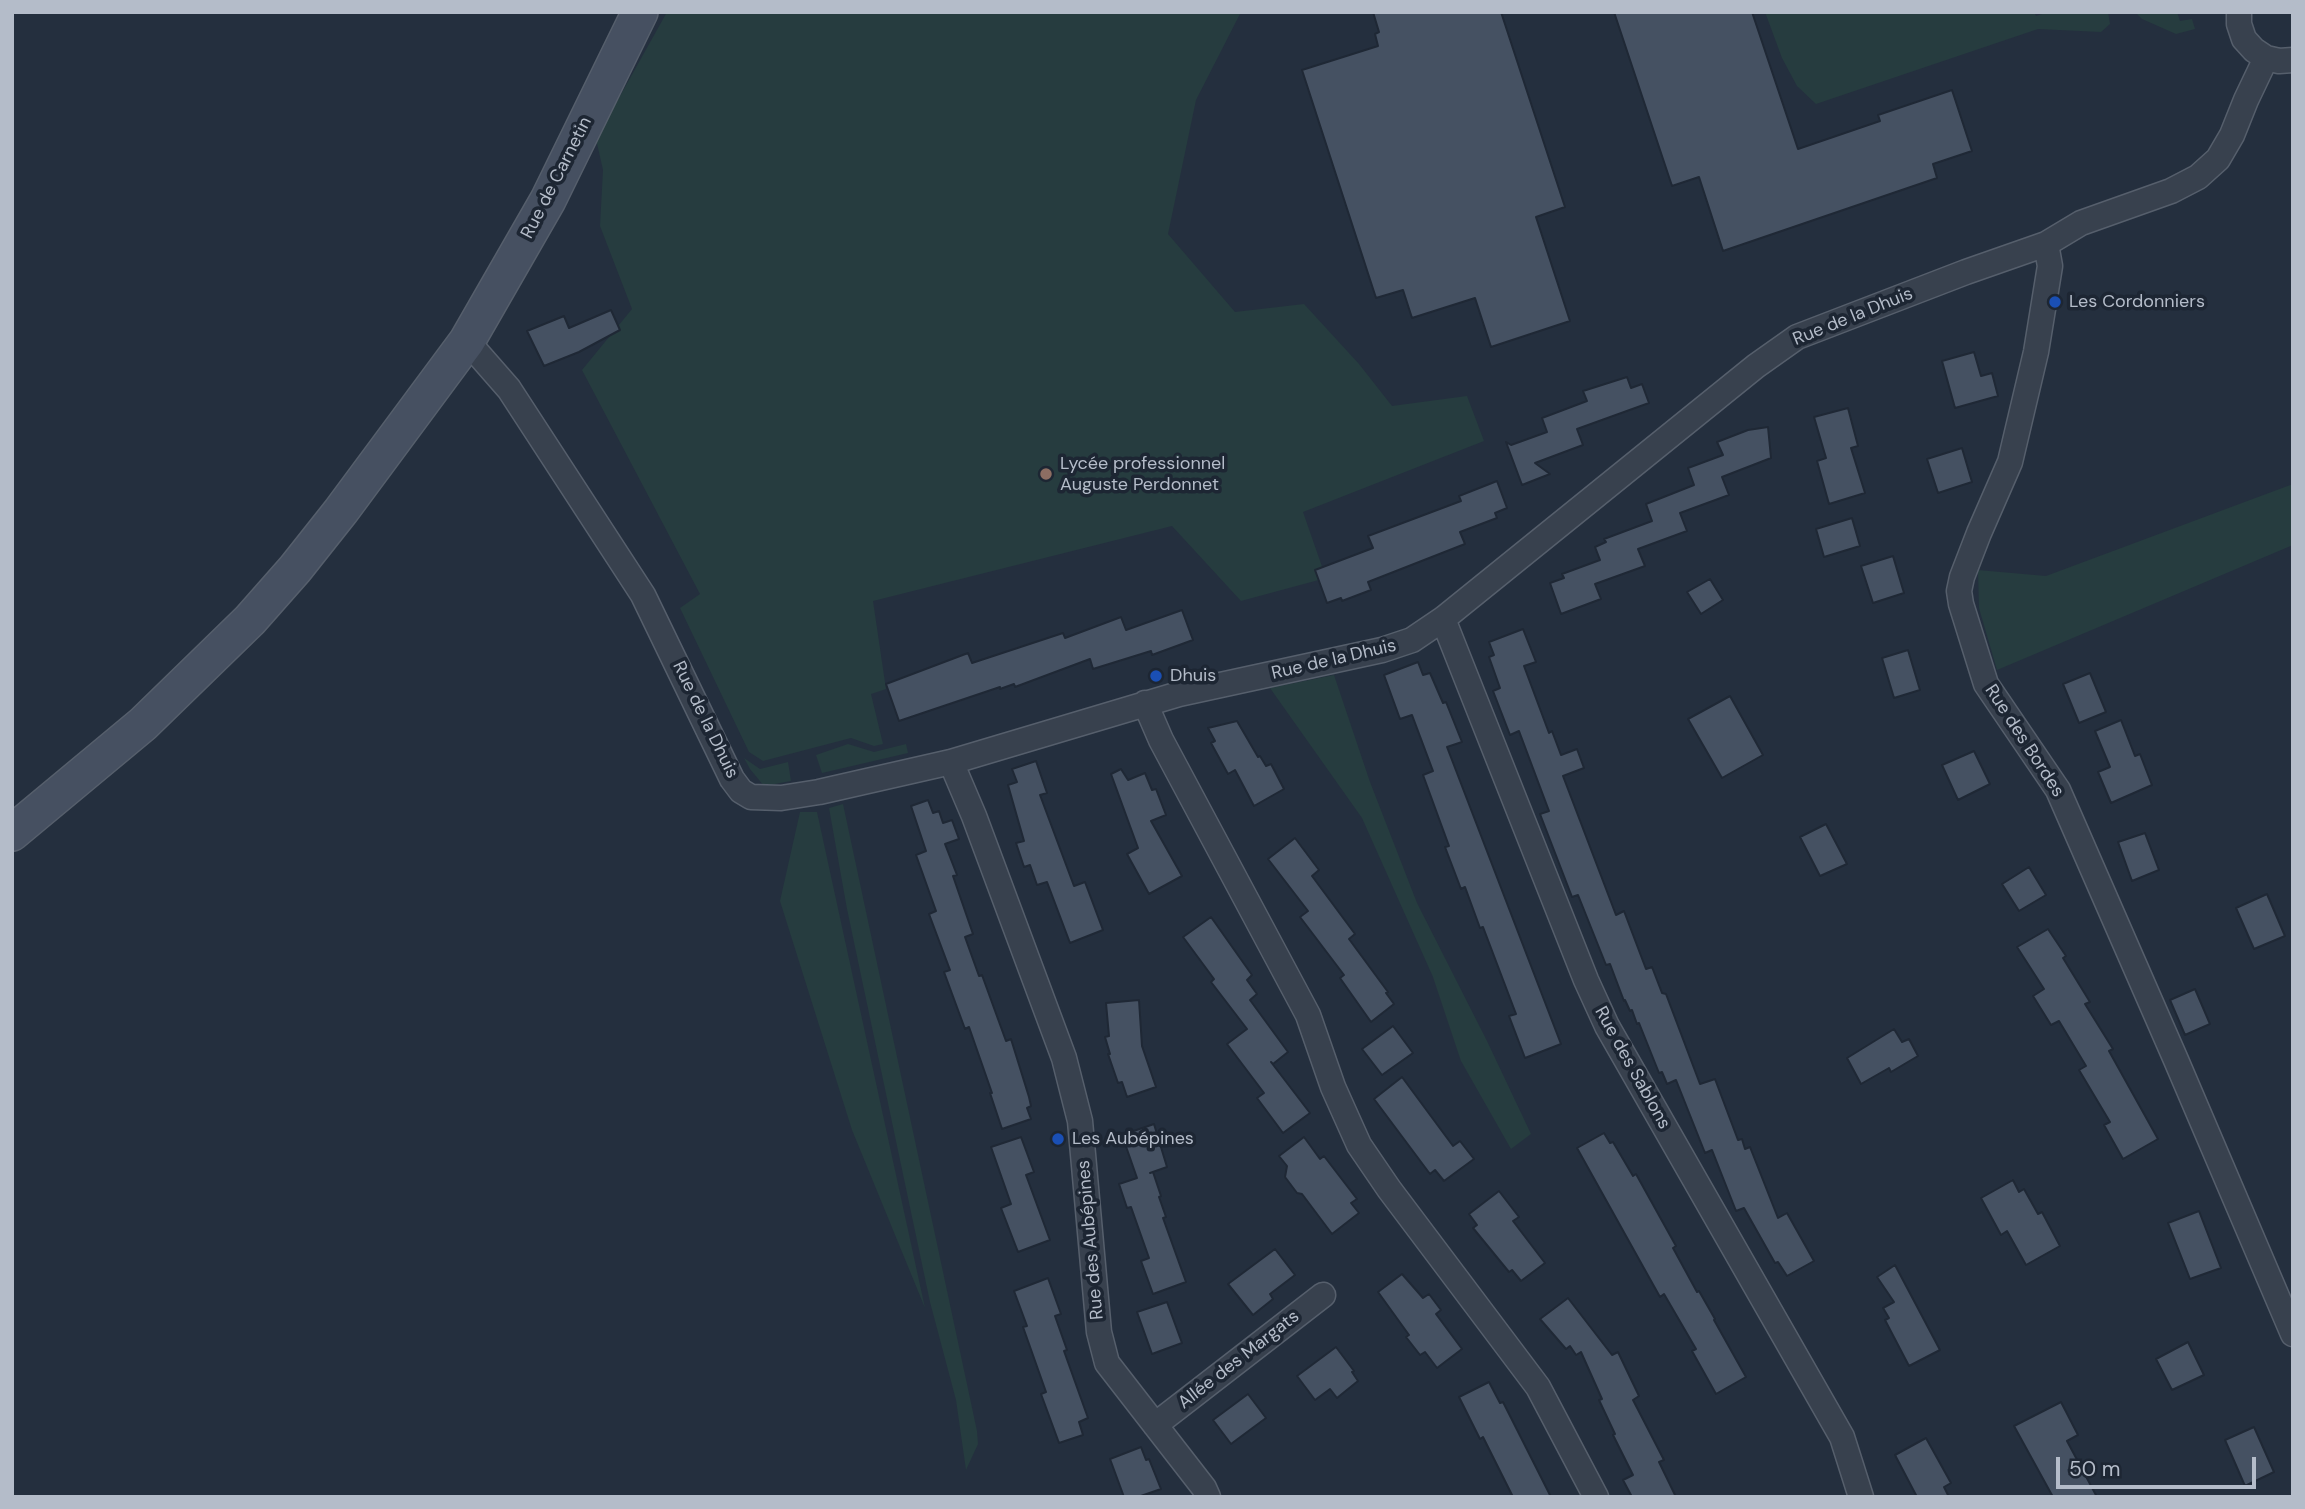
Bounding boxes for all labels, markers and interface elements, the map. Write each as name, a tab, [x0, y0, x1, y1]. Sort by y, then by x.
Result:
street label: Rue de Carnetin	[517, 114, 597, 242]
street label: Rue de la Dhuis	[1790, 283, 1916, 351]
place label: Les Cordonniers	[2069, 291, 2205, 313]
marker: Les Cordonniers	[2047, 294, 2063, 310]
place label: Lycée professionnel Auguste Perdonnet	[1060, 453, 1225, 496]
marker: Lycée professionnel Auguste Perdonnet	[1038, 466, 1054, 482]
street label: Rue de la Dhuis	[1270, 635, 1398, 685]
street label: Rue de la Dhuis	[667, 658, 743, 782]
place label: Dhuis	[1170, 665, 1216, 687]
marker: Dhuis	[1148, 668, 1164, 684]
street label: Rue des Bordes	[1980, 681, 2068, 801]
street label: Rue des Sablons	[1589, 1003, 1675, 1133]
place label: Les Aubépines	[1072, 1128, 1194, 1150]
marker: Les Aubépines	[1050, 1131, 1066, 1147]
street label: Rue des Aubépines	[1073, 1159, 1109, 1321]
street label: Allée des Margats	[1174, 1306, 1304, 1414]
scale bar	[2060, 1442, 2260, 1486]
text: 50 m	[2069, 1455, 2120, 1483]

